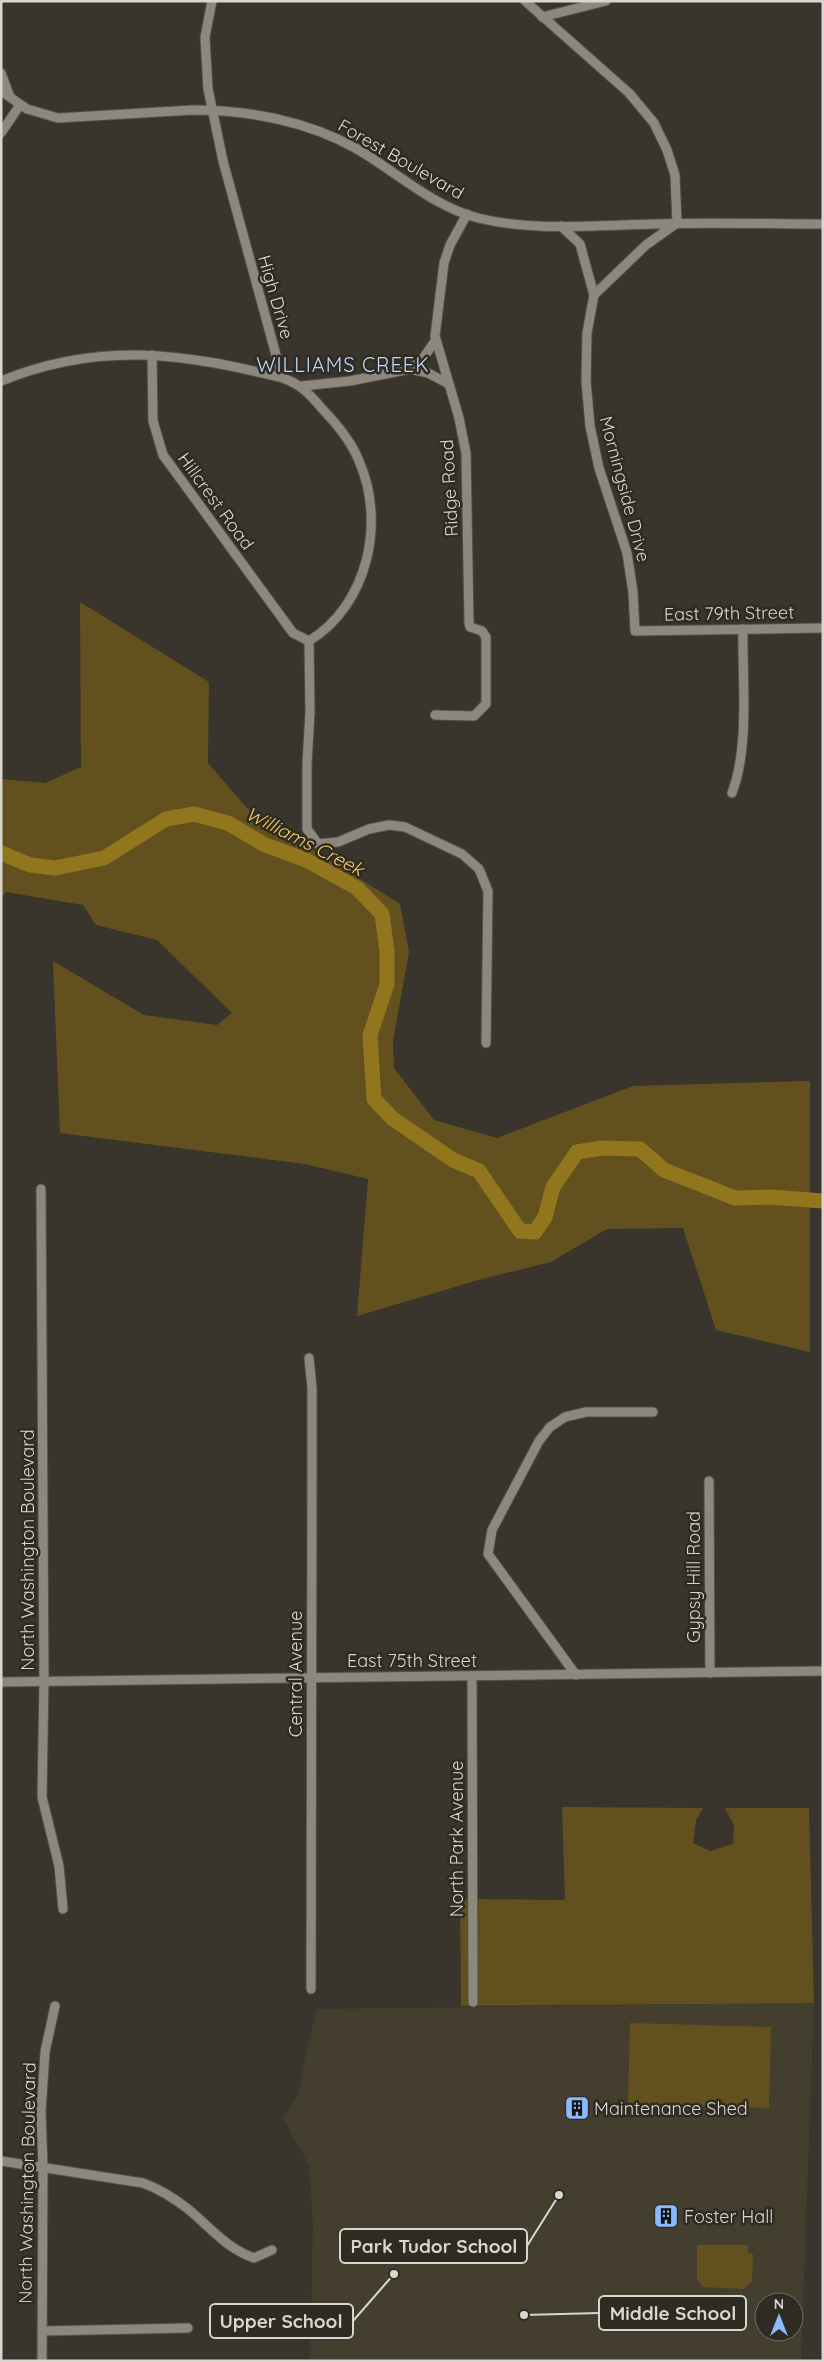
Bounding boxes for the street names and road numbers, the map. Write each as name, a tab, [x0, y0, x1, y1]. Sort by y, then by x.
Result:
street label: Forest Boulevard	[334, 114, 468, 204]
street label: High Drive	[253, 252, 299, 342]
street label: Morningside Drive	[594, 414, 656, 564]
street label: Ridge Road	[435, 439, 463, 537]
street label: Hillcrest Road	[173, 448, 259, 554]
street label: East 79th Street	[664, 600, 794, 626]
street label: North Washington Boulevard	[16, 1429, 39, 1671]
street label: Gypsy Hill Road	[682, 1511, 705, 1643]
street label: Central Avenue	[284, 1611, 307, 1737]
street label: East 75th Street	[347, 1649, 477, 1672]
street label: North Park Avenue	[445, 1761, 468, 1917]
street label: North Washington Boulevard	[13, 2062, 41, 2304]

